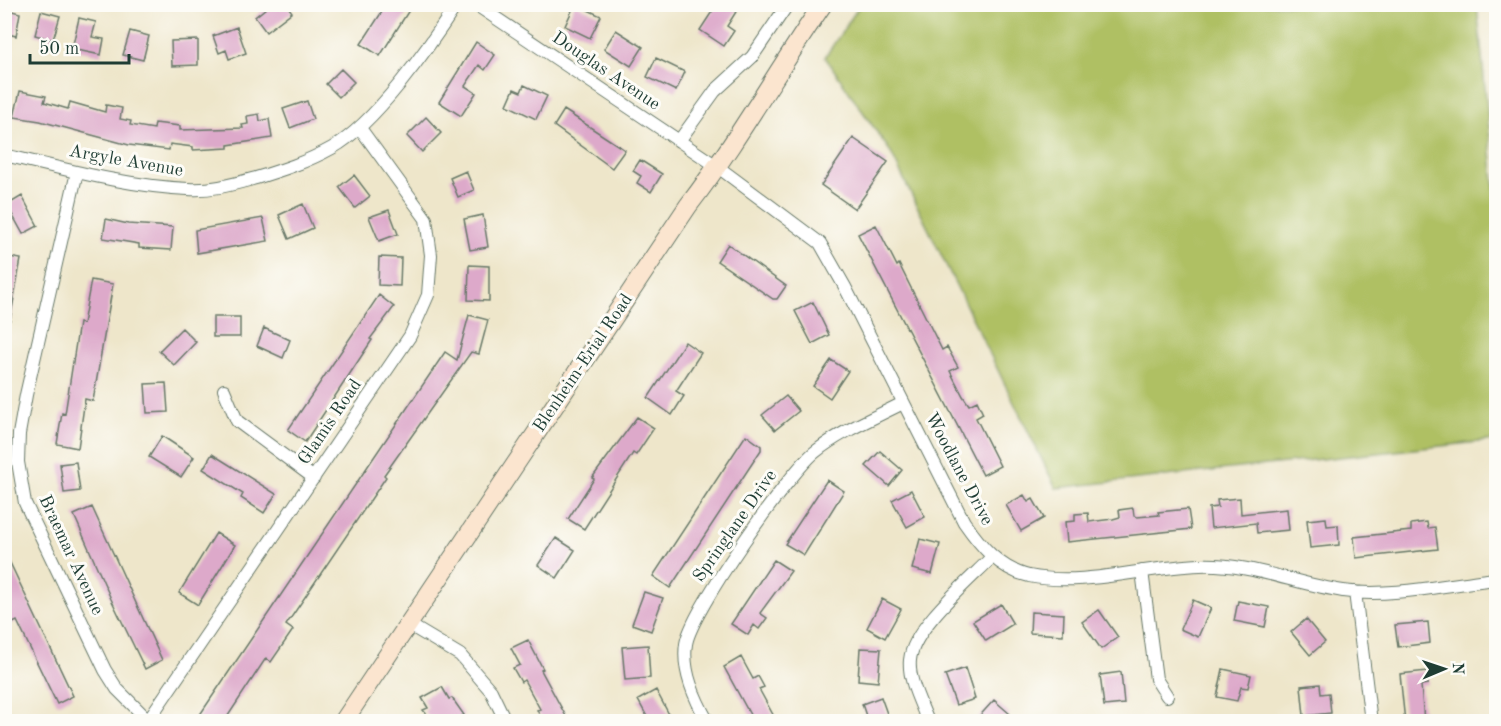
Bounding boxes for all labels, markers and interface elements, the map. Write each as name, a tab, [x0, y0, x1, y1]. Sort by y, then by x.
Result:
scale bar	[30, 27, 129, 65]
street label: Douglas Avenue	[549, 28, 663, 114]
text: 50 m	[39, 40, 79, 58]
street label: Argyle Avenue	[67, 142, 185, 180]
street label: Blenheim-Erial Road	[530, 291, 636, 435]
street label: Glamis Road	[295, 376, 365, 468]
street label: Woodlane Drive	[922, 410, 996, 528]
street label: Springlane Drive	[690, 467, 780, 585]
street label: Braemar Avenue	[35, 492, 107, 618]
north arrow	[1414, 639, 1474, 699]
text: N	[1449, 662, 1465, 676]

